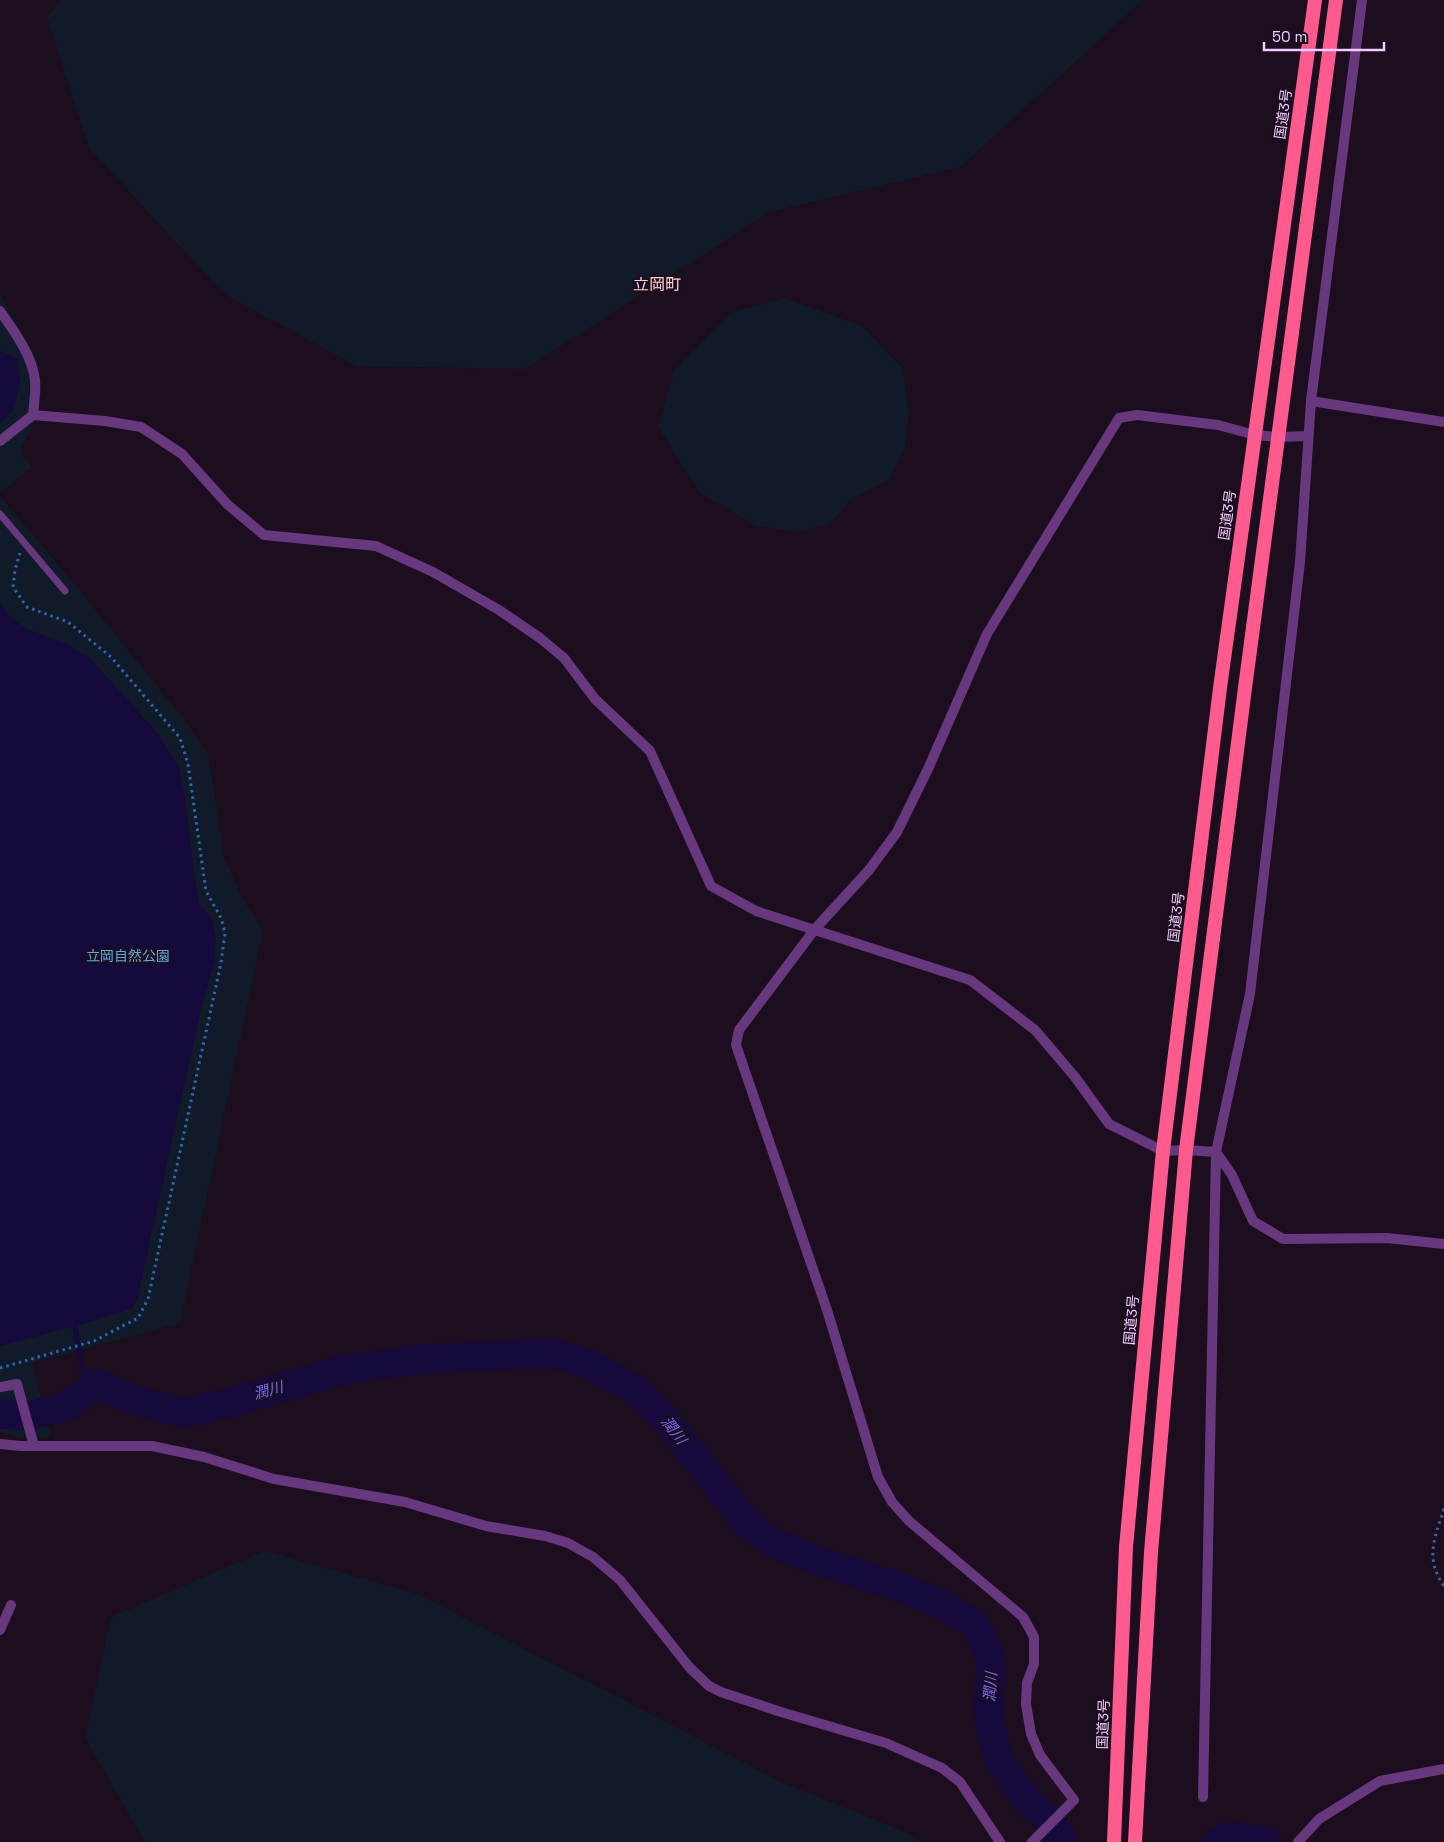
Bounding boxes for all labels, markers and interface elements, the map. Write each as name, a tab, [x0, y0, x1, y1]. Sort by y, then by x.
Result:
scale bar	[1264, 20, 1384, 52]
text: 50 m	[1272, 27, 1307, 46]
street label: 国道3号	[1271, 88, 1295, 140]
district label: 立岡町	[633, 274, 681, 295]
street label: 国道3号	[1215, 489, 1239, 541]
street label: 国道3号	[1164, 891, 1188, 943]
park label: 立岡自然公園	[86, 947, 170, 965]
street label: 国道3号	[1120, 1294, 1142, 1346]
water label: 潤川	[251, 1376, 287, 1403]
water label: 潤川	[657, 1412, 692, 1449]
water label: 潤川	[979, 1669, 1001, 1703]
street label: 国道3号	[1093, 1698, 1113, 1750]

